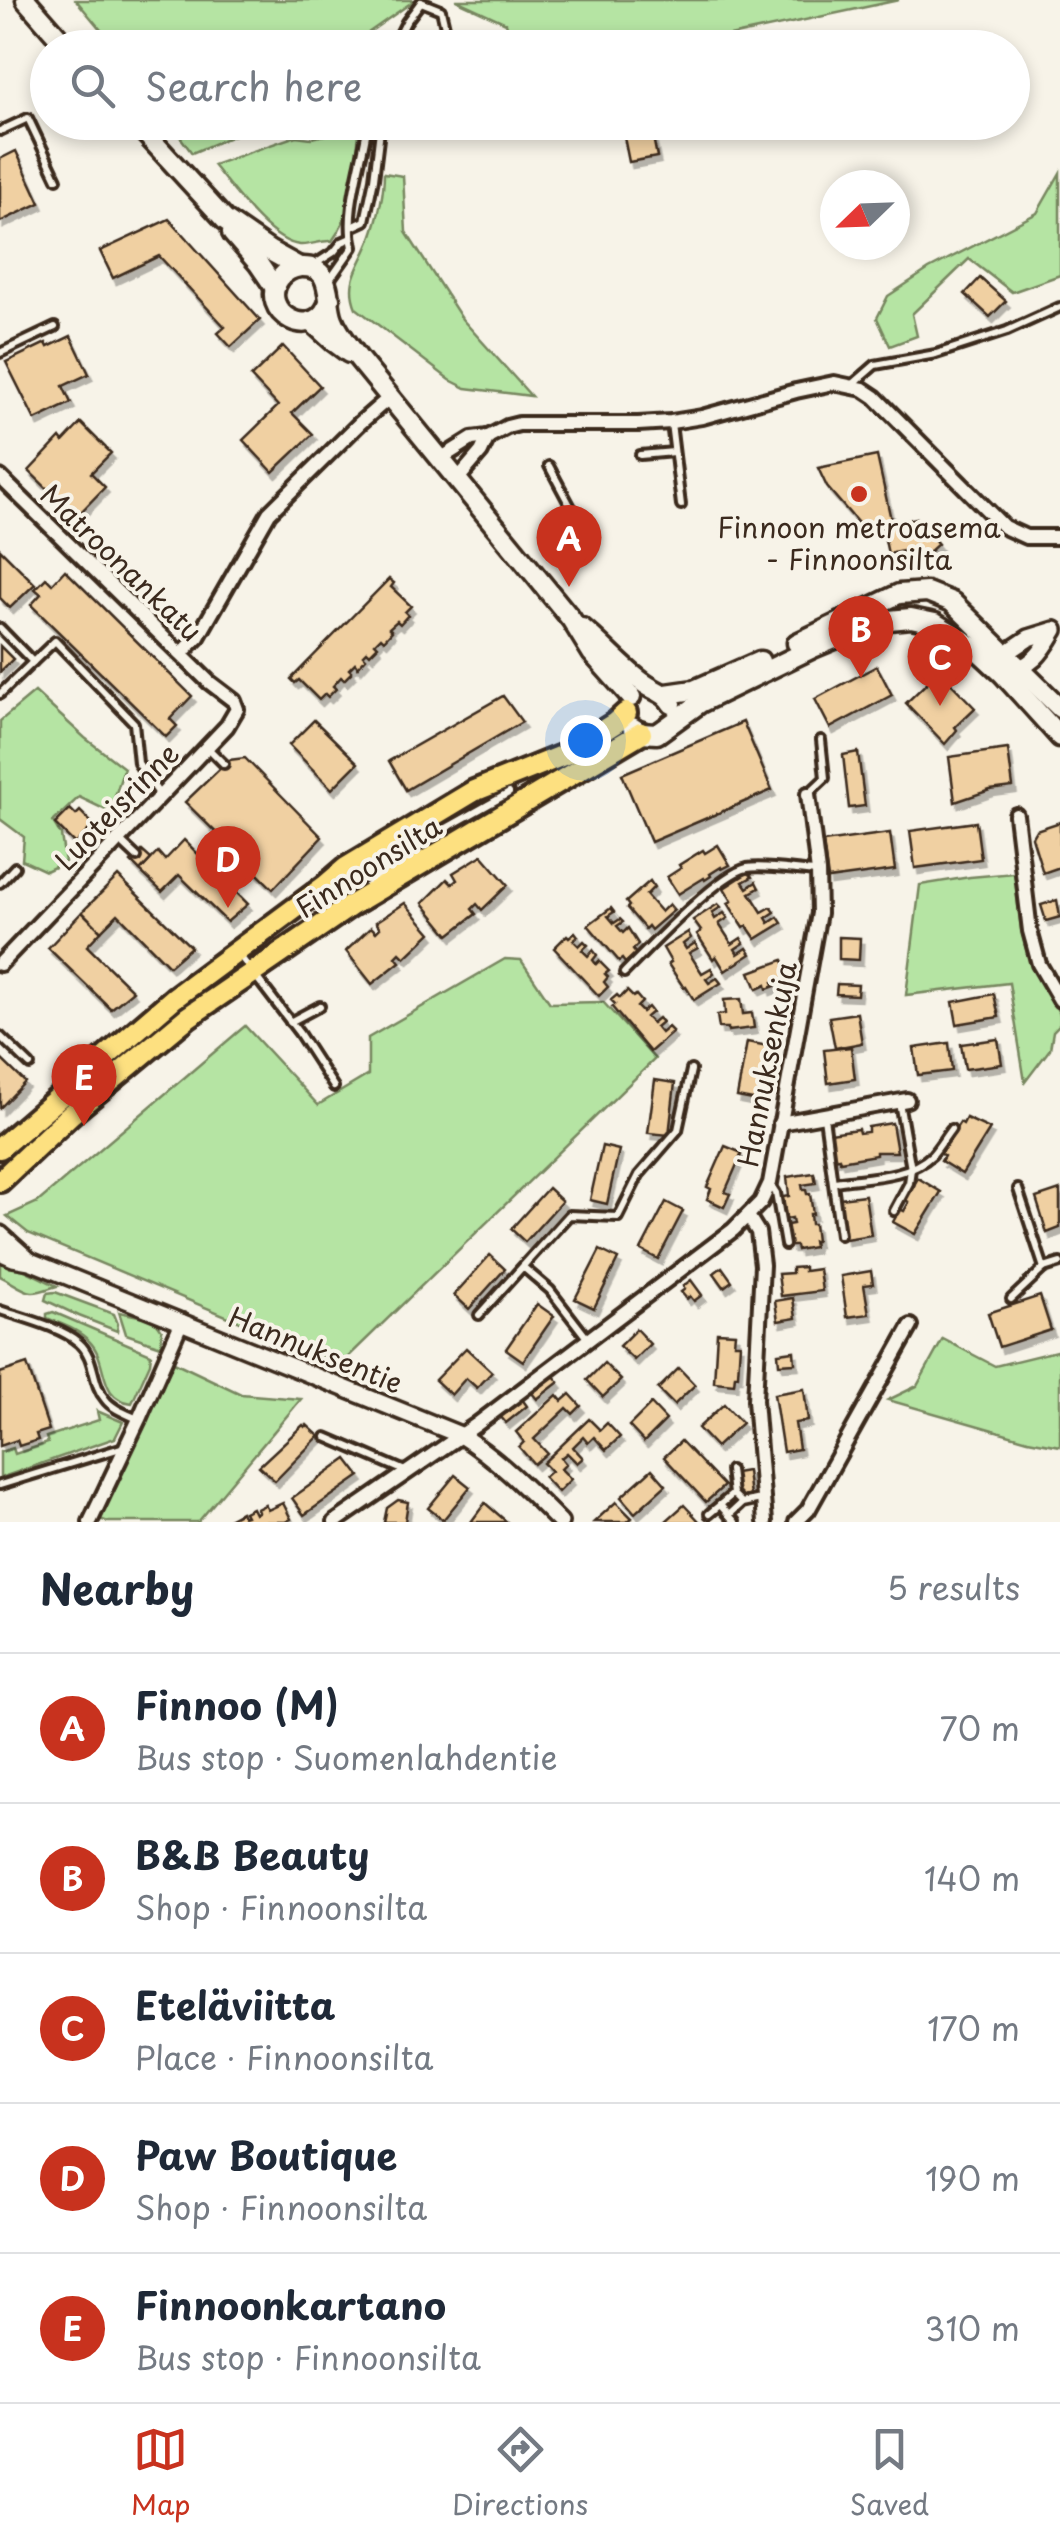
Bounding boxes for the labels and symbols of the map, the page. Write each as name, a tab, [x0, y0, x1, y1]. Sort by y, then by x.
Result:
north arrow	[820, 170, 910, 260]
street label: Matroonankatu	[31, 473, 213, 651]
marker: Finnoon metroasema - Finnoonsilta	[848, 483, 870, 505]
pin: A	[536, 504, 602, 587]
place label: Finnoon metroasema - Finnoonsilta	[717, 505, 1001, 580]
pin: B	[828, 596, 894, 678]
pin: C	[908, 624, 972, 706]
your location	[560, 715, 611, 766]
street label: Luoteisrinne	[44, 732, 188, 880]
street label: Finnoonsilta	[287, 804, 450, 928]
pin: D	[196, 826, 260, 908]
street label: Hannuksenkuja	[725, 957, 807, 1170]
pin: E	[52, 1044, 116, 1126]
street label: Hannuksentie	[223, 1295, 409, 1403]

